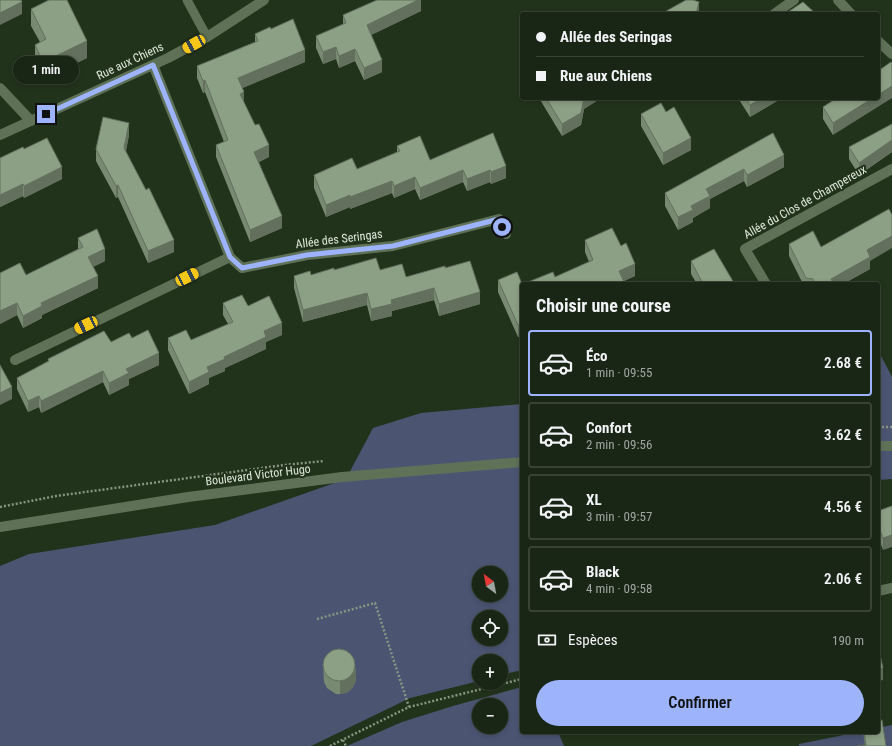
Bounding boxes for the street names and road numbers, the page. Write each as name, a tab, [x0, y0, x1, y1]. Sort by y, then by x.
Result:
street label: Rue aux Chiens	[94, 39, 166, 83]
street label: Allée du Clos de Champereux	[741, 162, 869, 242]
street label: Allée des Seringas	[295, 227, 383, 251]
street label: Boulevard Victor Hugo	[205, 462, 311, 488]

